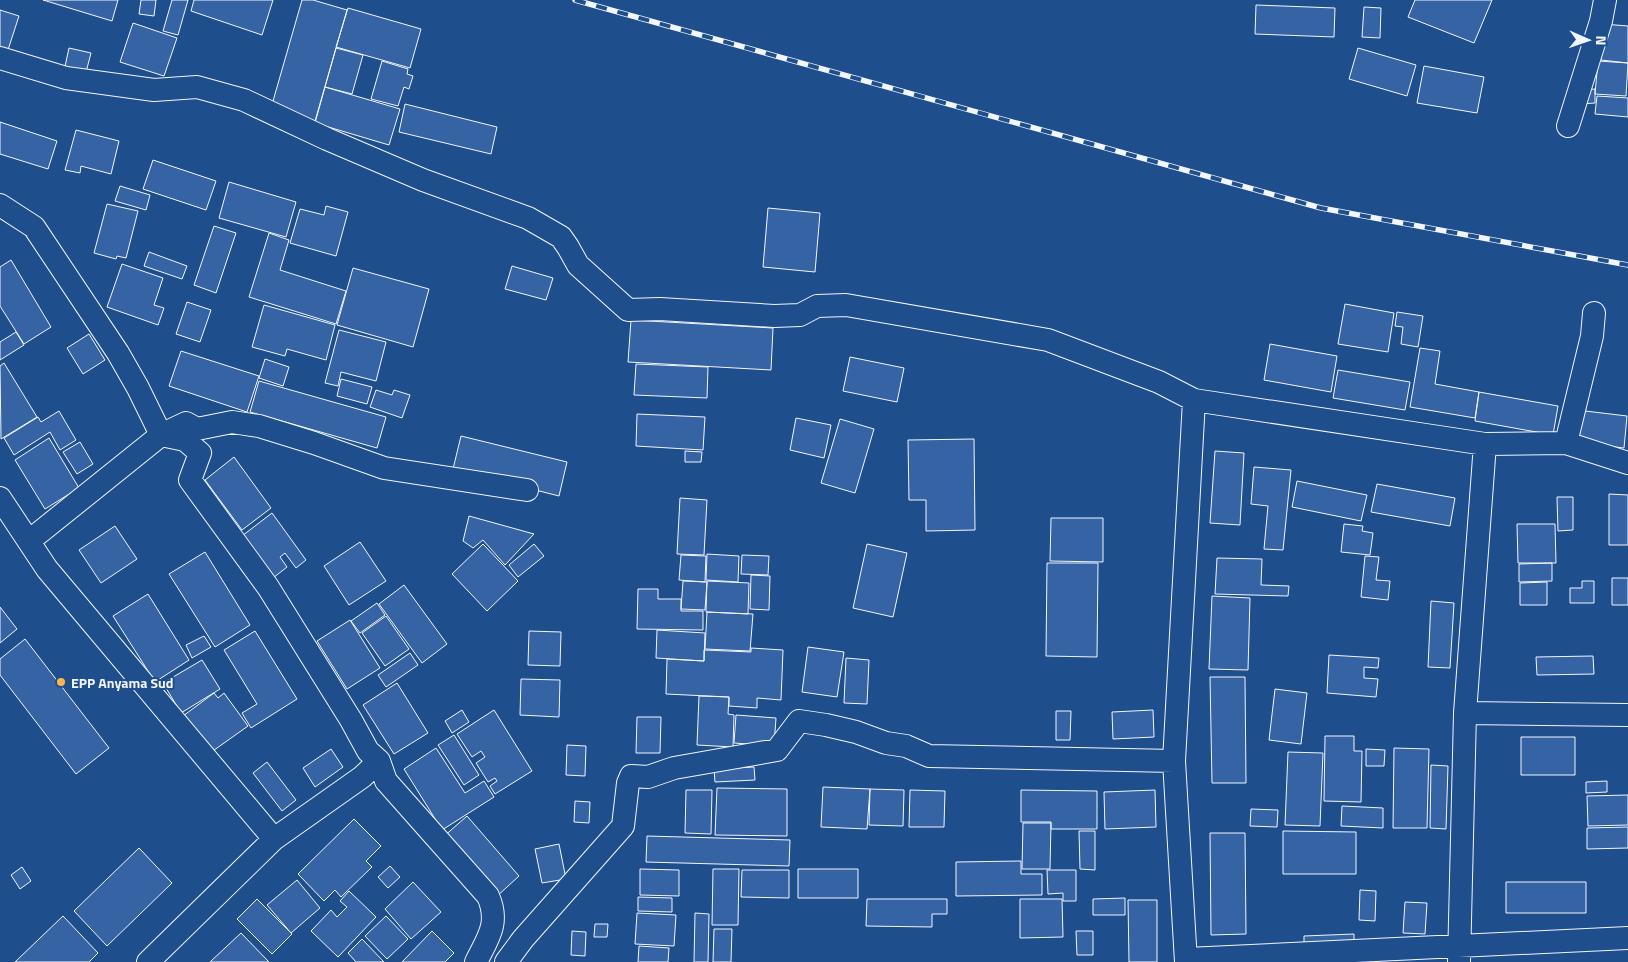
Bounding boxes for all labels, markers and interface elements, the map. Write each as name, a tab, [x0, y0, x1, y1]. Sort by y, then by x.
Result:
north arrow	[1563, 15, 1613, 65]
text: N	[1591, 35, 1612, 46]
place label: EPP Anyama Sud	[71, 672, 174, 693]
marker: EPP Anyama Sud	[55, 676, 67, 688]

